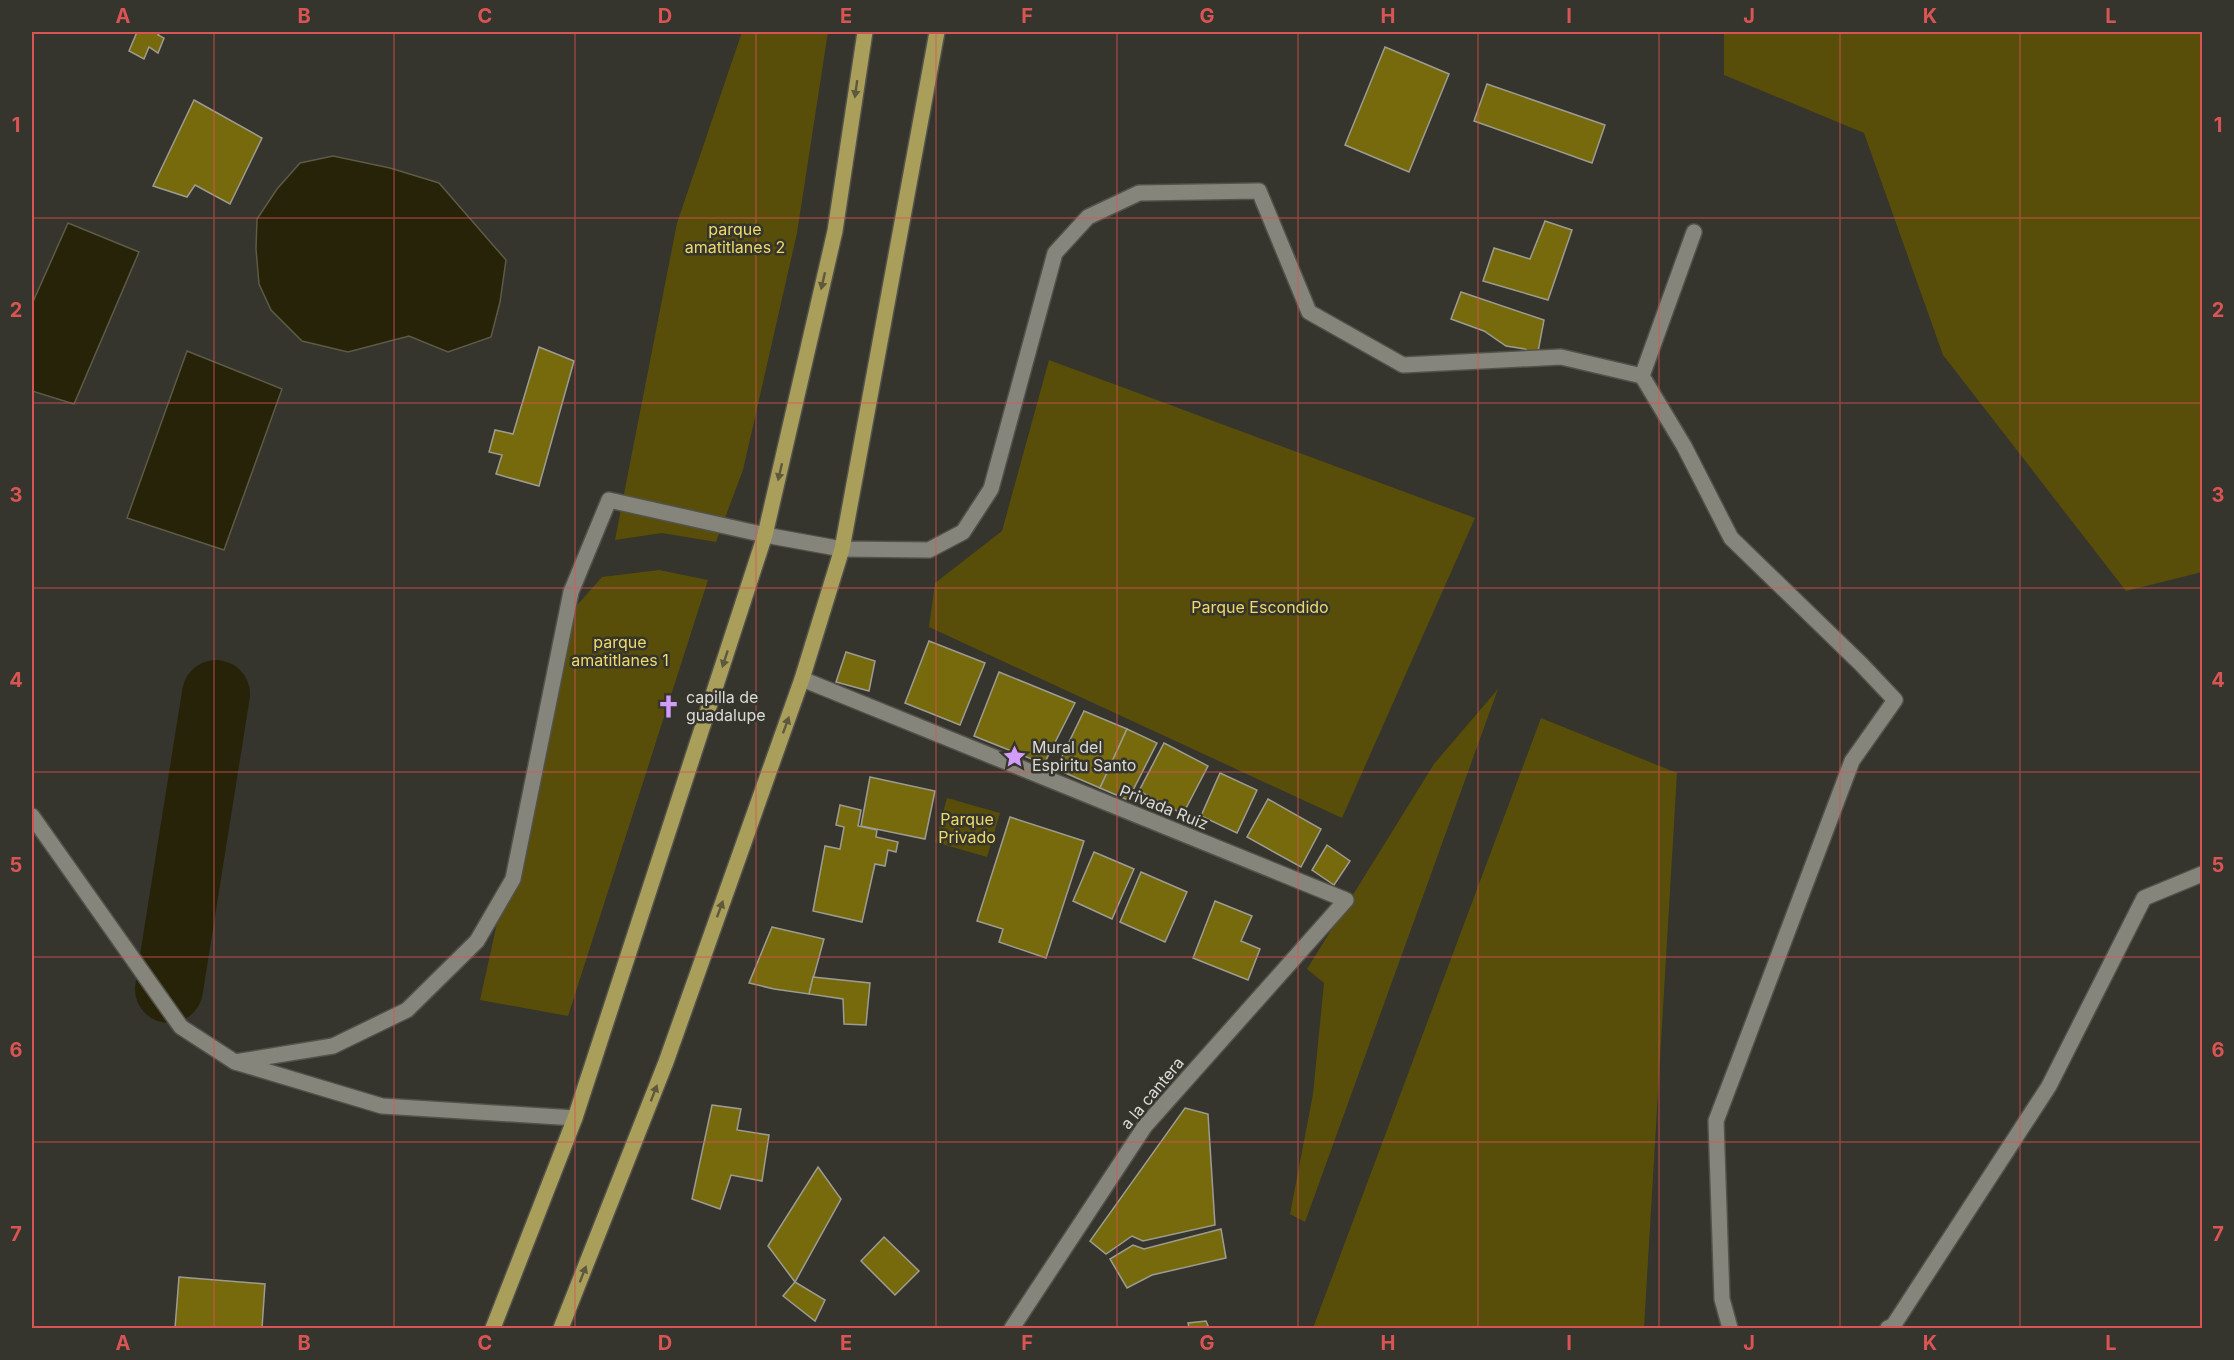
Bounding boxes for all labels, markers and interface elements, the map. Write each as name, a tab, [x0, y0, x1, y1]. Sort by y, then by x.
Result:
text: A	[116, 4, 131, 28]
text: B	[297, 4, 311, 28]
text: C	[478, 4, 492, 28]
text: D	[658, 4, 672, 28]
text: E	[840, 4, 852, 28]
text: F	[1021, 4, 1033, 28]
text: G	[1199, 4, 1215, 28]
text: H	[1381, 4, 1395, 28]
text: I	[1566, 4, 1572, 28]
text: J	[1743, 4, 1755, 28]
text: K	[1923, 4, 1937, 28]
text: L	[2105, 4, 2117, 28]
one-way arrow	[851, 80, 860, 99]
text: 1	[12, 113, 20, 137]
text: 1	[2214, 113, 2222, 137]
park label: parque amatitlanes 2	[685, 219, 785, 257]
one-way arrow	[818, 272, 828, 291]
text: 2	[10, 298, 22, 322]
text: 2	[2212, 298, 2224, 322]
one-way arrow	[775, 462, 784, 481]
text: 3	[10, 483, 22, 507]
text: 3	[2212, 483, 2224, 507]
park label: Parque Escondido	[1191, 597, 1329, 617]
park label: parque amatitlanes 1	[571, 632, 669, 670]
one-way arrow	[720, 650, 729, 668]
text: 4	[9, 668, 23, 692]
text: 4	[2211, 668, 2225, 692]
place label: capilla de guadalupe	[686, 687, 766, 725]
church icon: capilla de guadalupe	[655, 693, 681, 719]
one-way arrow	[781, 716, 791, 734]
place label: Mural del Espiritu Santo	[1032, 737, 1136, 775]
place icon: Mural del Espiritu Santo	[1001, 743, 1027, 769]
street label: Privada Ruiz	[1117, 780, 1211, 834]
park label: Parque Privado	[938, 809, 996, 847]
text: 5	[10, 853, 22, 877]
text: 5	[2212, 853, 2224, 877]
one-way arrow	[716, 900, 726, 918]
text: 6	[10, 1038, 23, 1062]
text: 6	[2212, 1038, 2225, 1062]
street label: a la cantera	[1116, 1053, 1188, 1133]
one-way arrow	[649, 1083, 659, 1101]
text: 7	[10, 1222, 22, 1246]
text: 7	[2212, 1222, 2224, 1246]
one-way arrow	[578, 1265, 588, 1283]
text: A	[116, 1331, 131, 1355]
text: B	[297, 1331, 311, 1355]
text: C	[478, 1331, 492, 1355]
text: D	[658, 1331, 672, 1355]
text: E	[840, 1331, 852, 1355]
text: F	[1021, 1331, 1033, 1355]
text: G	[1199, 1331, 1215, 1355]
text: H	[1381, 1331, 1395, 1355]
text: I	[1566, 1331, 1572, 1355]
text: J	[1743, 1331, 1755, 1355]
text: K	[1923, 1331, 1937, 1355]
text: L	[2105, 1331, 2117, 1355]

